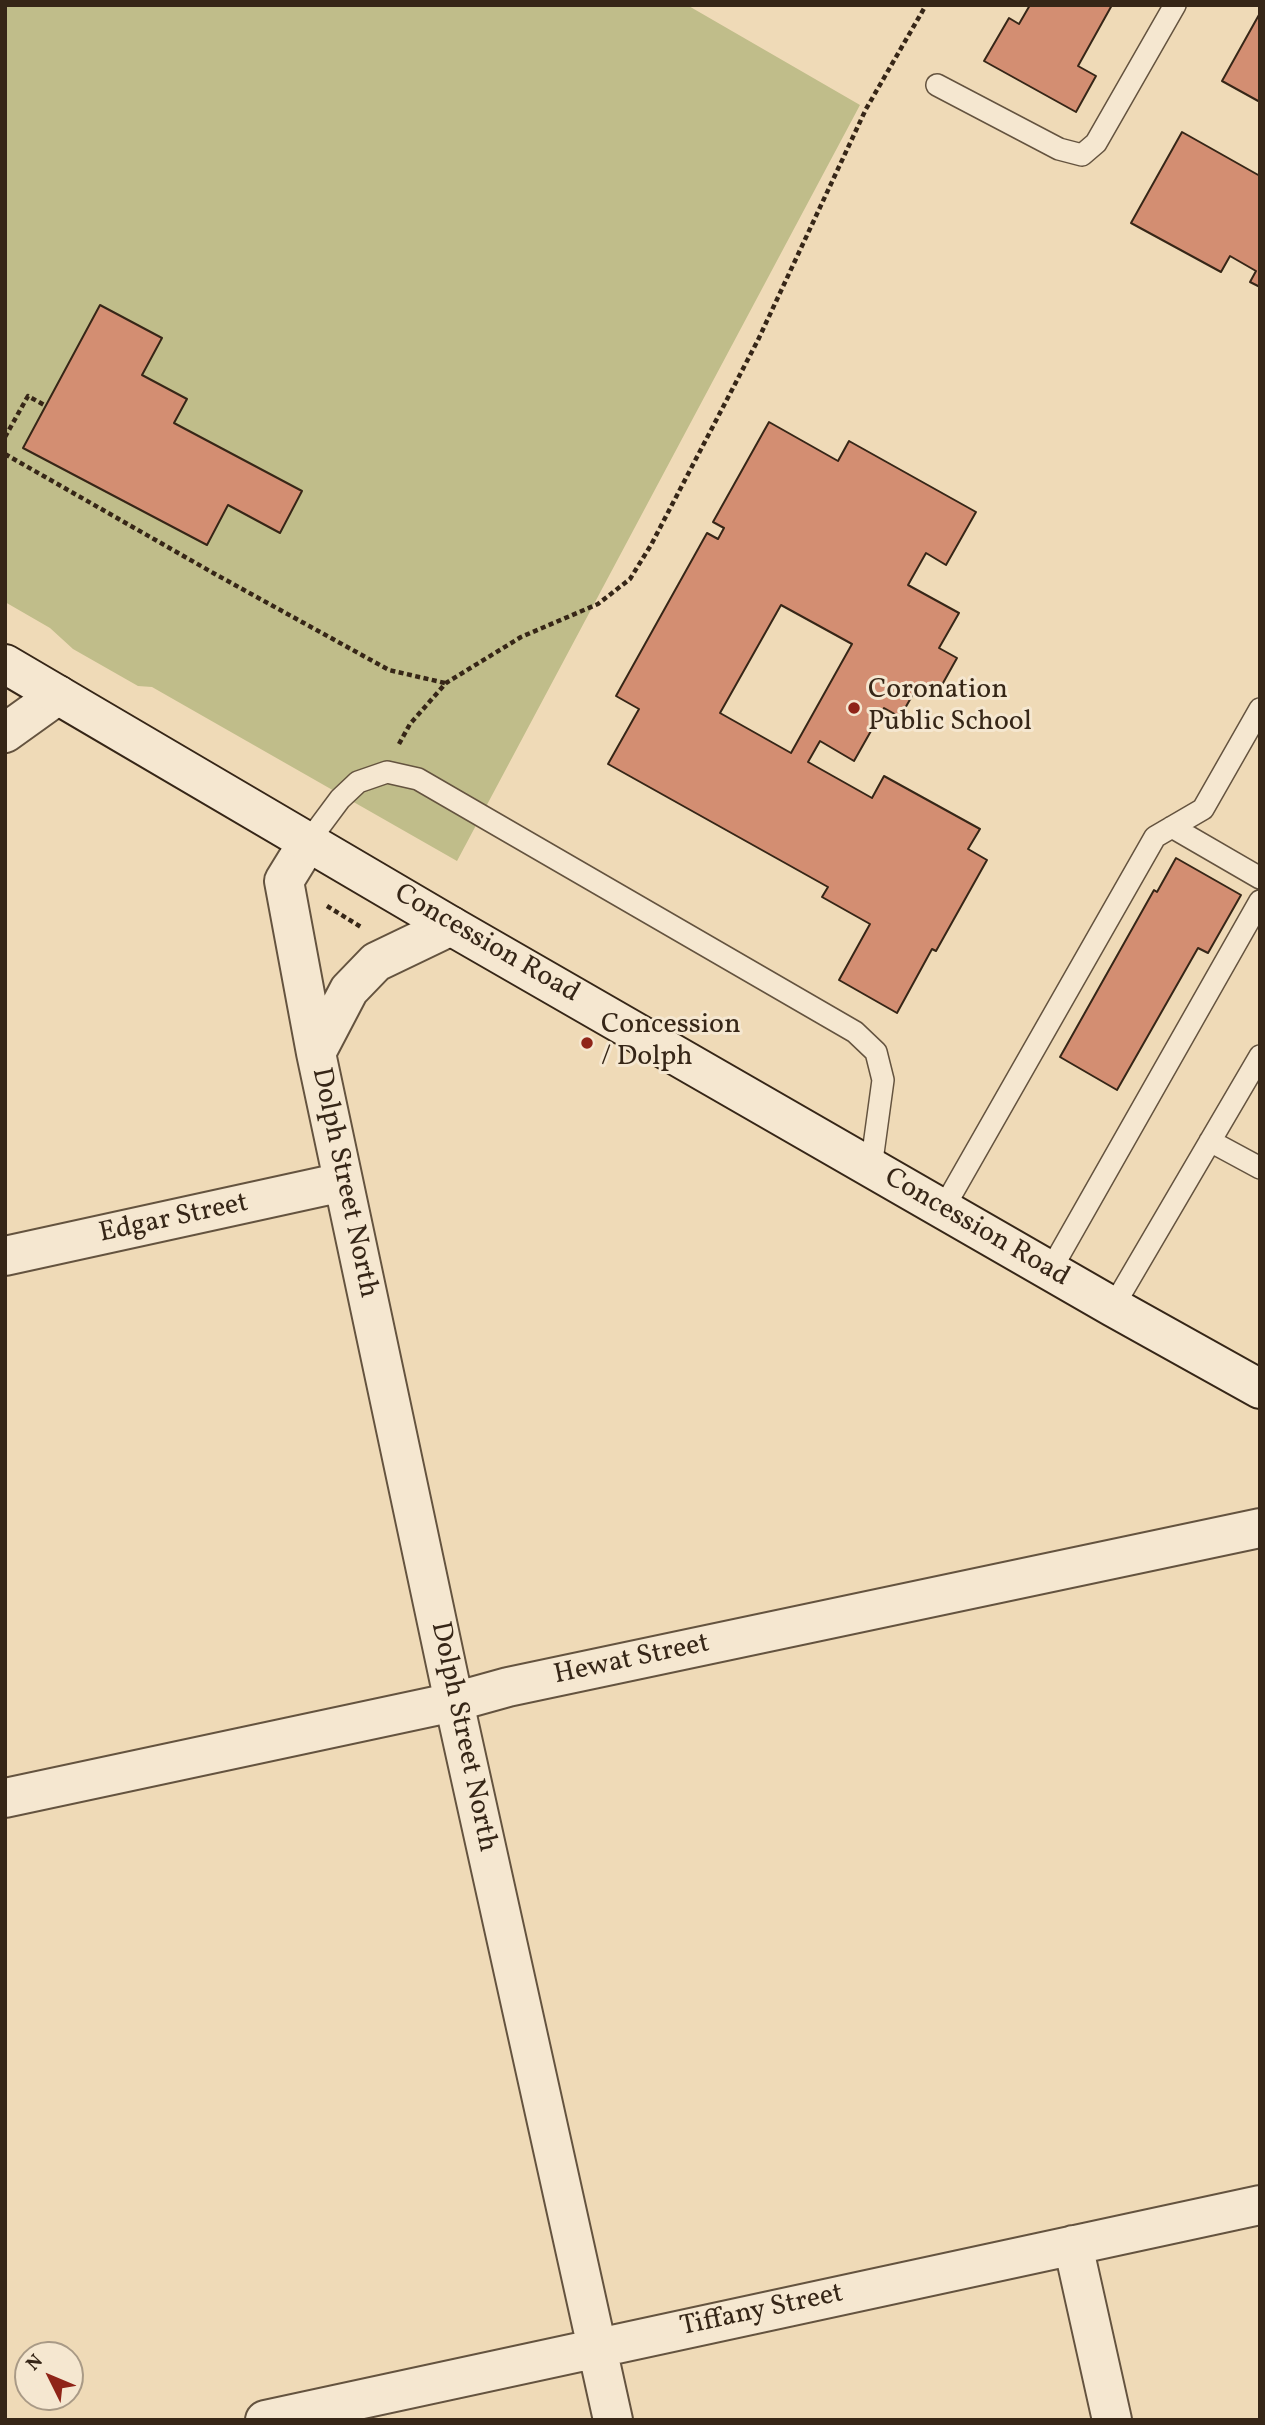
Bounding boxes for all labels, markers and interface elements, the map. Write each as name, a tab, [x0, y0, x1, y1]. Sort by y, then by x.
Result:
place label: Coronation Public School	[868, 675, 1032, 741]
marker: Coronation Public School	[846, 700, 862, 716]
street label: Concession Road	[387, 878, 585, 1012]
place label: Concession / Dolph	[601, 1010, 741, 1076]
marker: Concession / Dolph	[579, 1035, 595, 1051]
street label: Dolph Street North	[302, 1065, 384, 1301]
street label: Concession Road	[877, 1162, 1075, 1296]
street label: Edgar Street	[96, 1188, 252, 1252]
street label: Dolph Street North	[421, 1619, 503, 1855]
street label: Hewat Street	[551, 1628, 713, 1694]
street label: Tiffany Street	[677, 2278, 847, 2346]
north arrow	[14, 2341, 84, 2411]
text: N	[21, 2349, 49, 2377]

